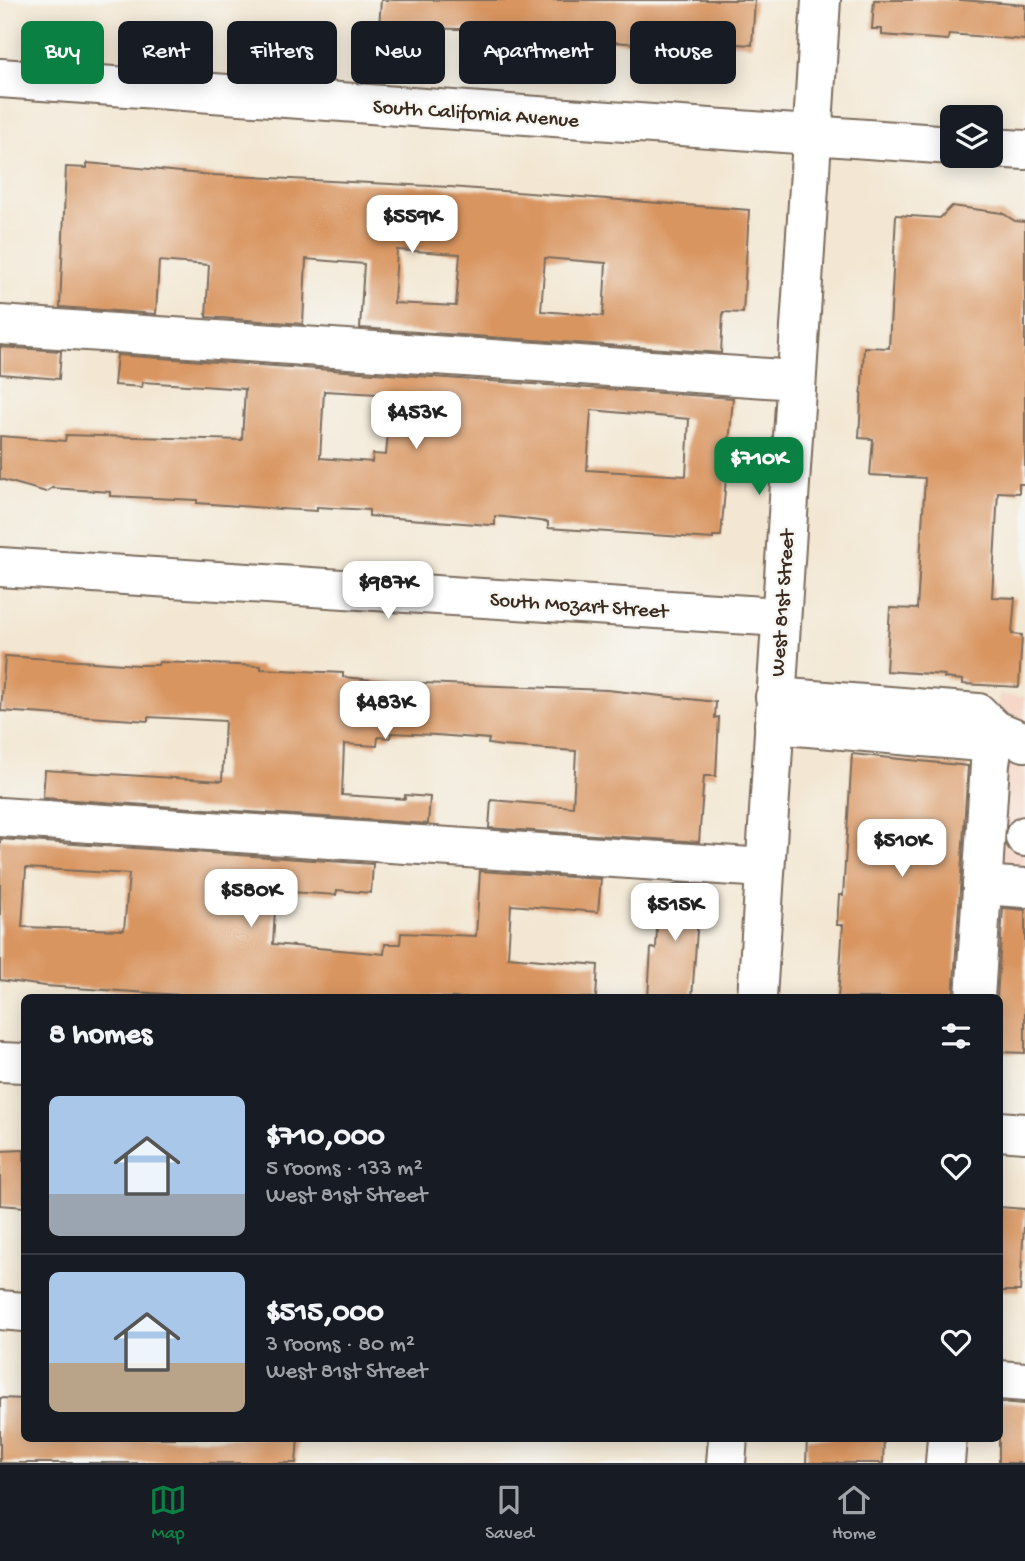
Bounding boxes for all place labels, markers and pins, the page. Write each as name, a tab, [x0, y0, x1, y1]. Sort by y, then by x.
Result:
pin: $559K	[363, 196, 461, 255]
pin: $453K	[367, 392, 465, 451]
pin: $710K	[710, 438, 808, 497]
pin: $987K	[339, 562, 437, 621]
pin: $483K	[336, 682, 434, 741]
pin: $510K	[853, 820, 951, 879]
pin: $580K	[202, 870, 300, 929]
pin: $515K	[626, 884, 724, 943]

